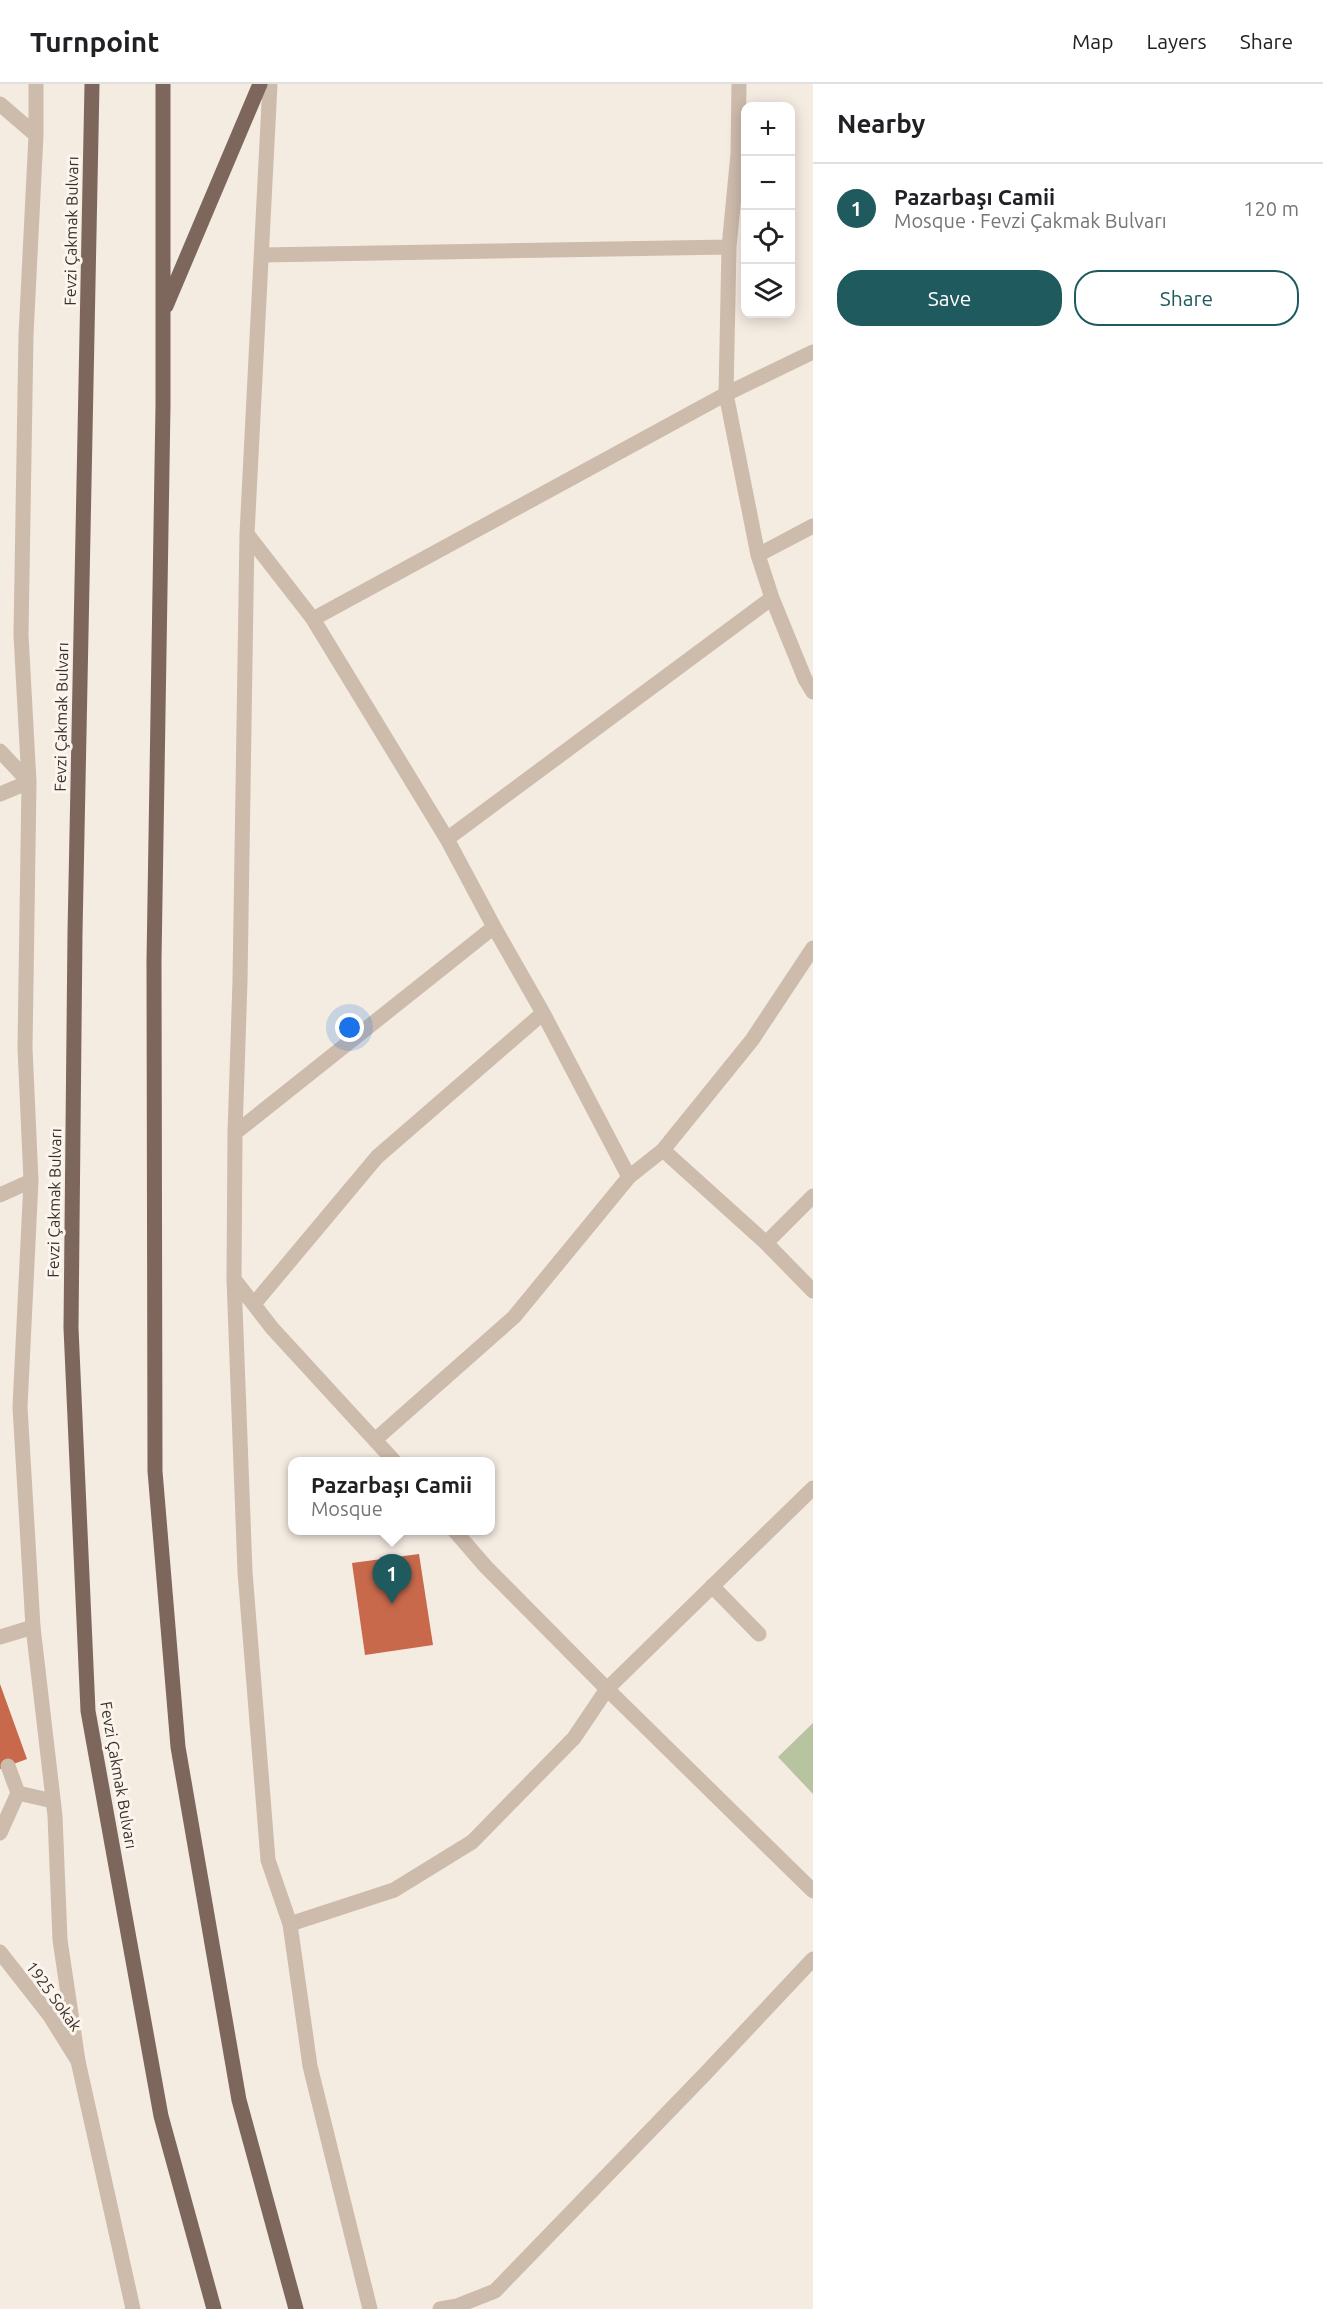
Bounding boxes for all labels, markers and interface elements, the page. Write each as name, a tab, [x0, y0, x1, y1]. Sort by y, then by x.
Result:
text: Turnpoint	[30, 26, 159, 57]
text: Map	[1072, 29, 1113, 53]
text: Layers	[1146, 29, 1207, 53]
text: Share	[1240, 29, 1293, 53]
map controls	[741, 102, 795, 318]
button: +	[741, 102, 795, 156]
text: Nearby	[837, 109, 925, 138]
street label: Fevzi Çakmak Bulvarı	[61, 156, 81, 306]
button: −	[741, 156, 795, 210]
text: Pazarbaşı Camii	[894, 184, 1055, 209]
text: 1	[851, 197, 862, 220]
text: 120 m	[1243, 197, 1299, 220]
text: Mosque · Fevzi Çakmak Bulvarı	[894, 209, 1167, 232]
button: locate	[741, 210, 795, 264]
button: layers	[741, 264, 795, 318]
button: Save	[837, 270, 1062, 326]
button: Share	[1074, 270, 1299, 326]
street label: Fevzi Çakmak Bulvarı	[51, 642, 71, 792]
your location	[335, 1013, 364, 1042]
street label: Fevzi Çakmak Bulvarı	[44, 1128, 64, 1278]
popup	[288, 1457, 495, 1535]
text: Pazarbaşı Camii	[311, 1472, 472, 1497]
text: Mosque	[311, 1497, 383, 1520]
pin: 1	[372, 1554, 412, 1604]
street label: Fevzi Çakmak Bulvarı	[97, 1700, 141, 1850]
street label: 1925 Sokak	[23, 1958, 85, 2034]

